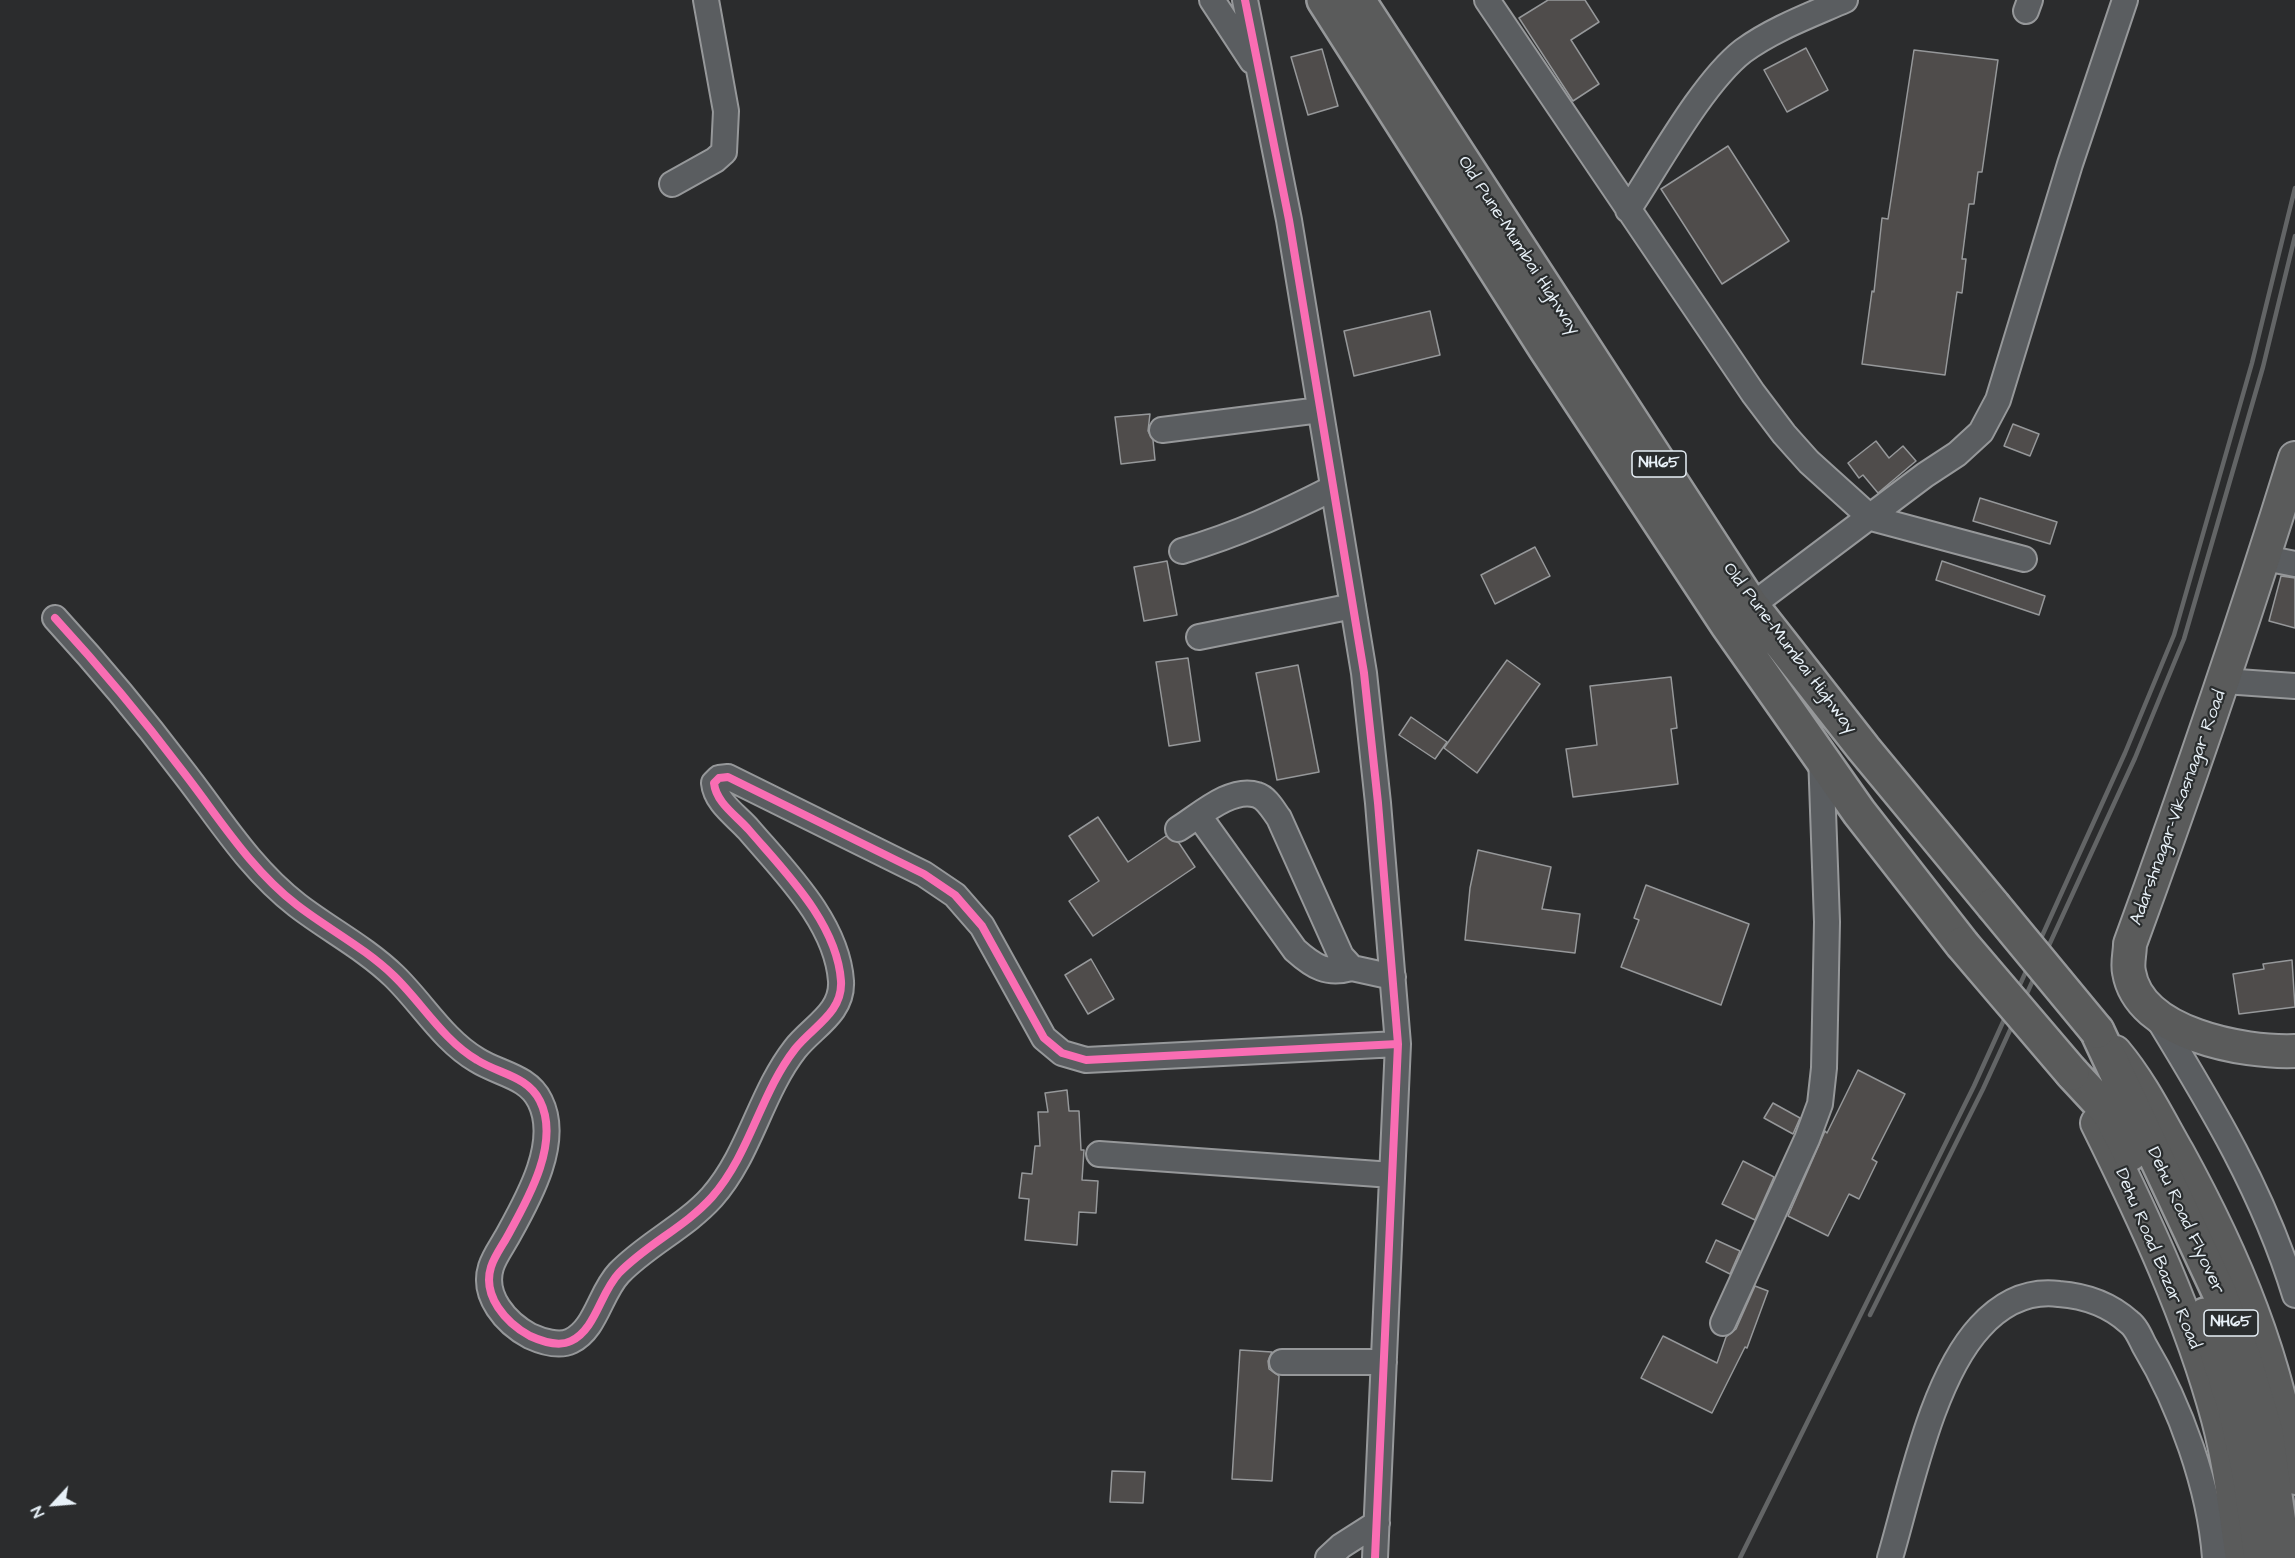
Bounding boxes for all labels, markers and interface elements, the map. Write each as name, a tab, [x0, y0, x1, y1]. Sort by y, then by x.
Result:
street label: Old Pune–Mumbai Highway	[1452, 153, 1584, 339]
road number: NH65	[1632, 451, 1686, 477]
street label: Old Pune–Mumbai Highway	[1718, 559, 1860, 739]
street label: Adarshnagar-Vikasnagar Road	[2126, 688, 2232, 928]
street label: Dehu Road Flyover	[2142, 1144, 2228, 1298]
street label: Dehu Road Bazar Road	[2109, 1166, 2205, 1352]
road number: NH65	[2204, 1310, 2258, 1336]
north arrow	[24, 1474, 84, 1534]
text: N	[26, 1503, 50, 1521]

